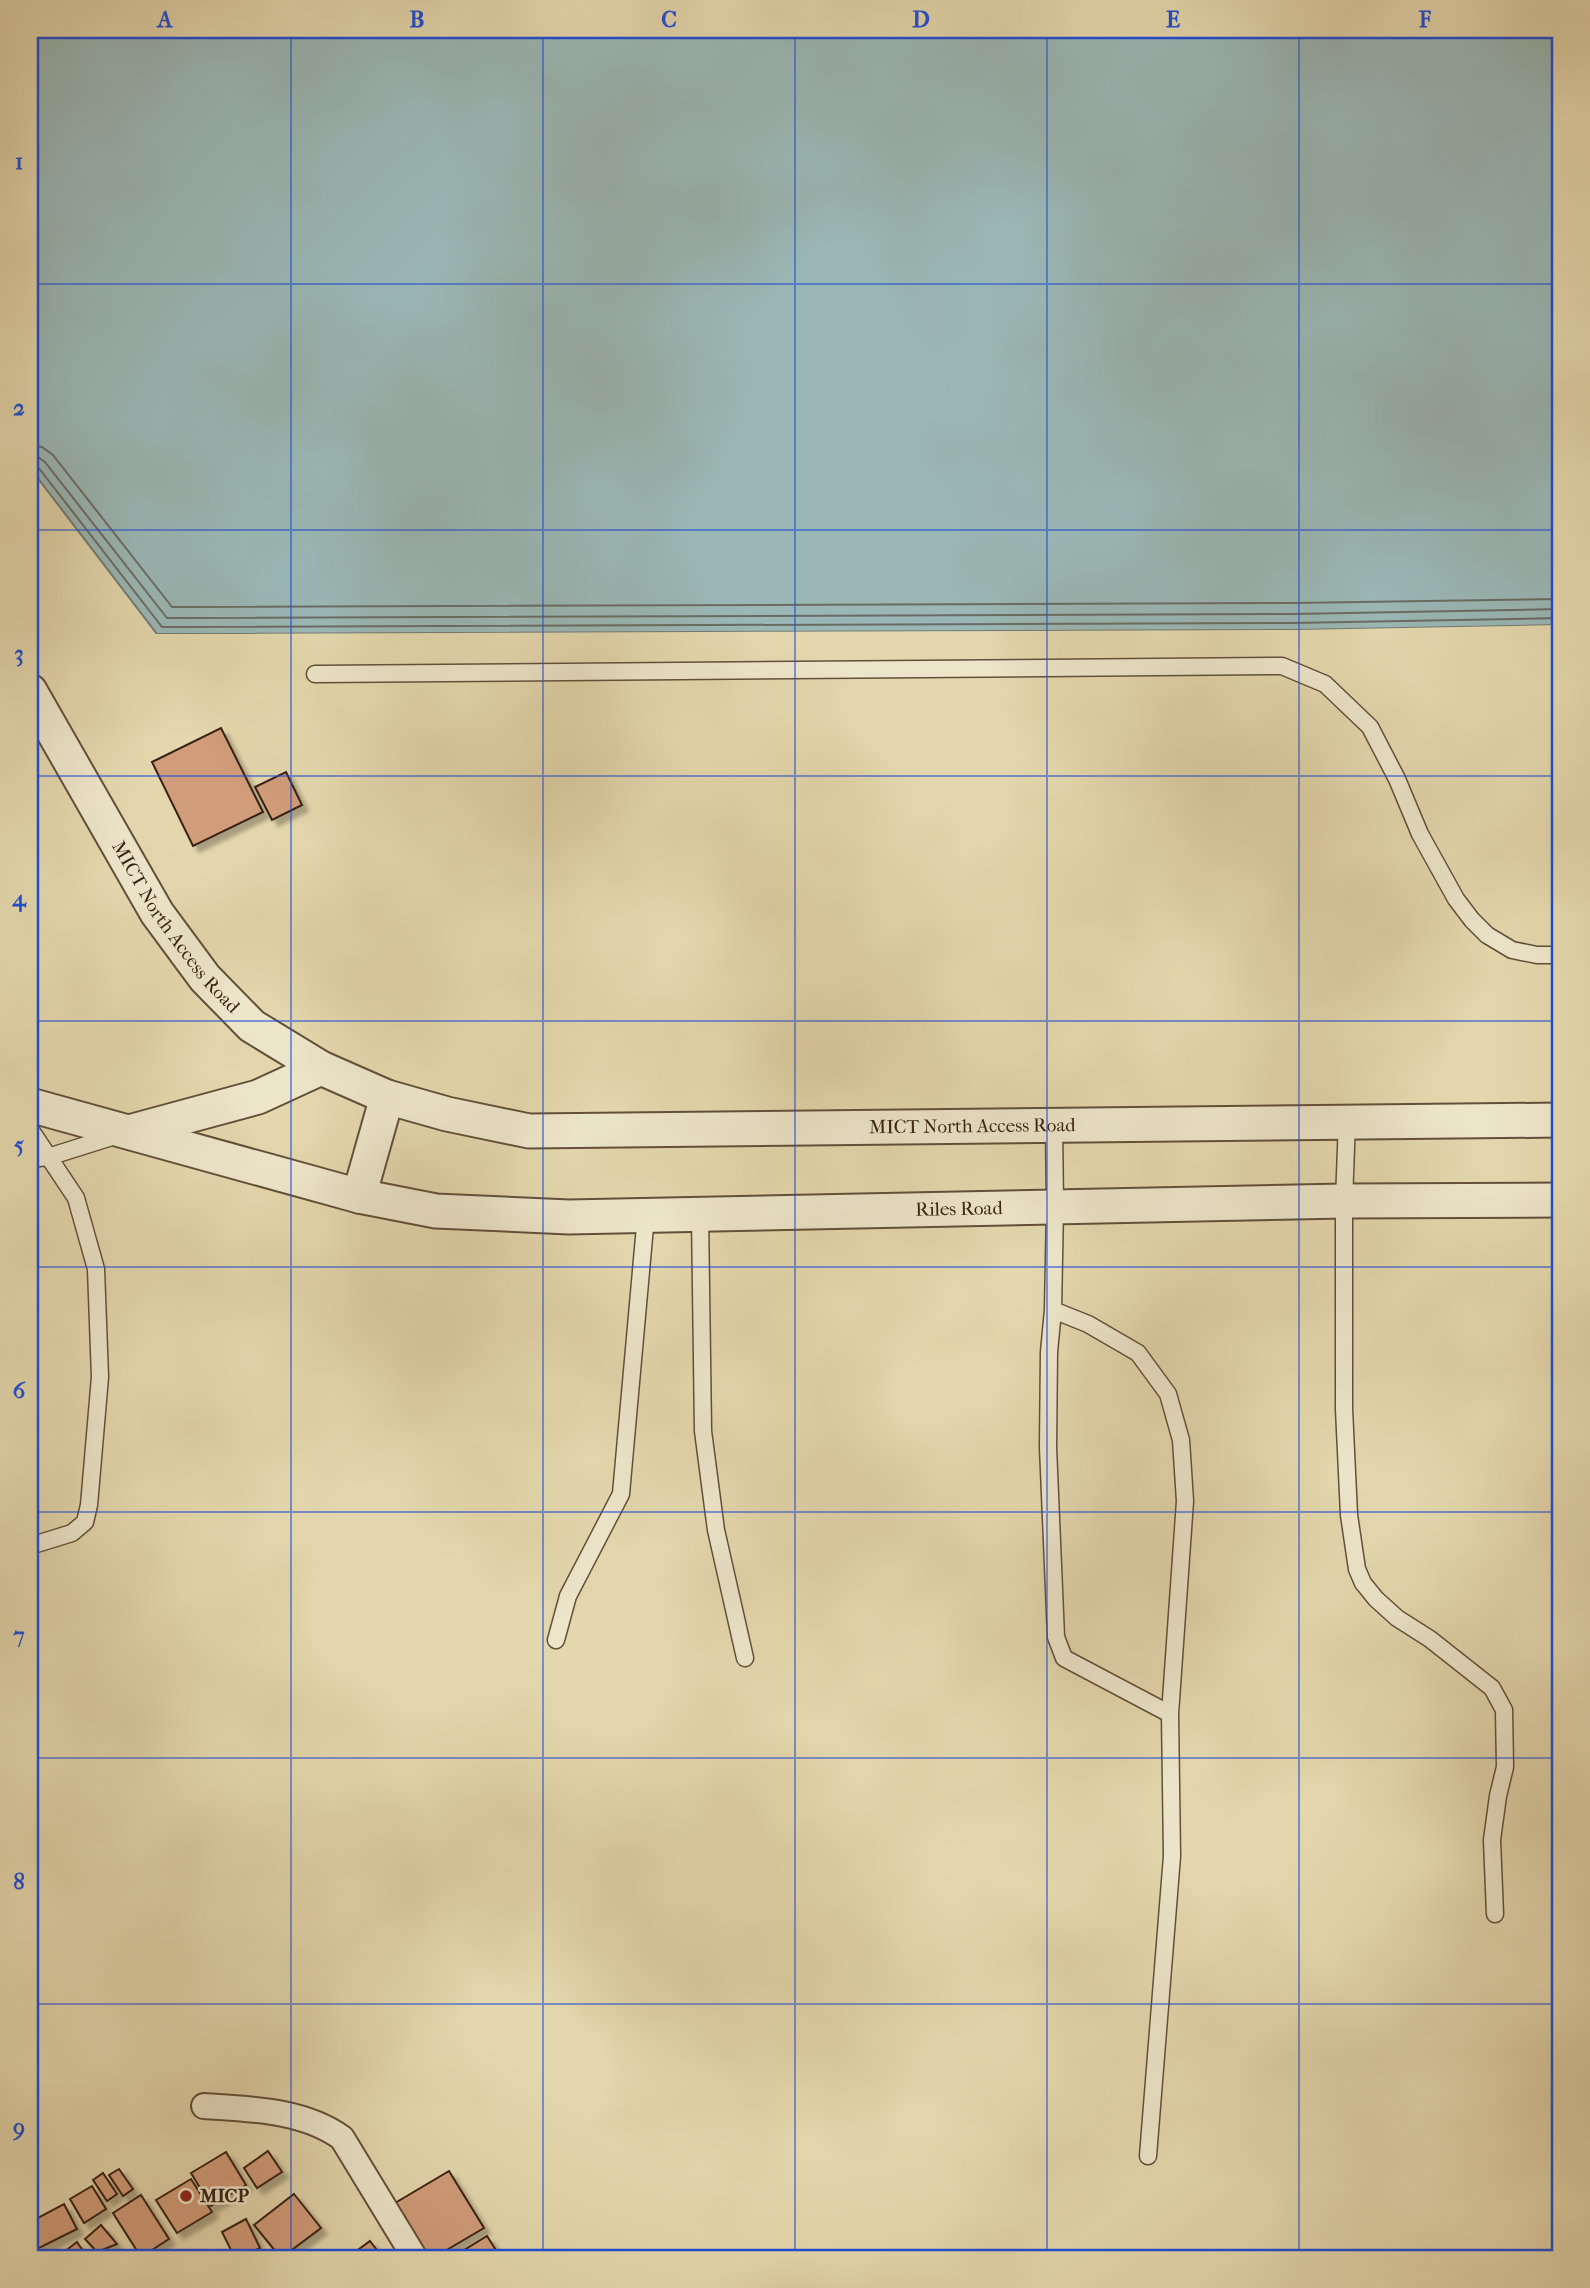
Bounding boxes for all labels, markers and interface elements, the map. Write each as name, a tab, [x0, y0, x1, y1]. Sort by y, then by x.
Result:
text: A	[156, 6, 174, 33]
text: B	[410, 6, 425, 33]
text: C	[661, 6, 677, 33]
text: D	[912, 6, 930, 33]
text: E	[1166, 6, 1180, 33]
text: F	[1418, 6, 1432, 33]
text: 1	[15, 148, 23, 175]
text: 2	[13, 394, 25, 421]
text: 3	[14, 640, 24, 667]
street label: MICT North Access Road	[107, 837, 245, 1018]
text: 4	[11, 885, 27, 912]
street label: MICT North Access Road	[869, 1114, 1076, 1138]
text: 5	[14, 1131, 24, 1158]
street label: Riles Road	[915, 1197, 1004, 1221]
text: 6	[13, 1377, 26, 1404]
text: 7	[12, 1622, 25, 1649]
text: 8	[13, 1868, 25, 1895]
text: 9	[12, 2114, 25, 2141]
place label: MICP	[199, 2185, 249, 2207]
marker: MICP	[178, 2188, 194, 2204]

